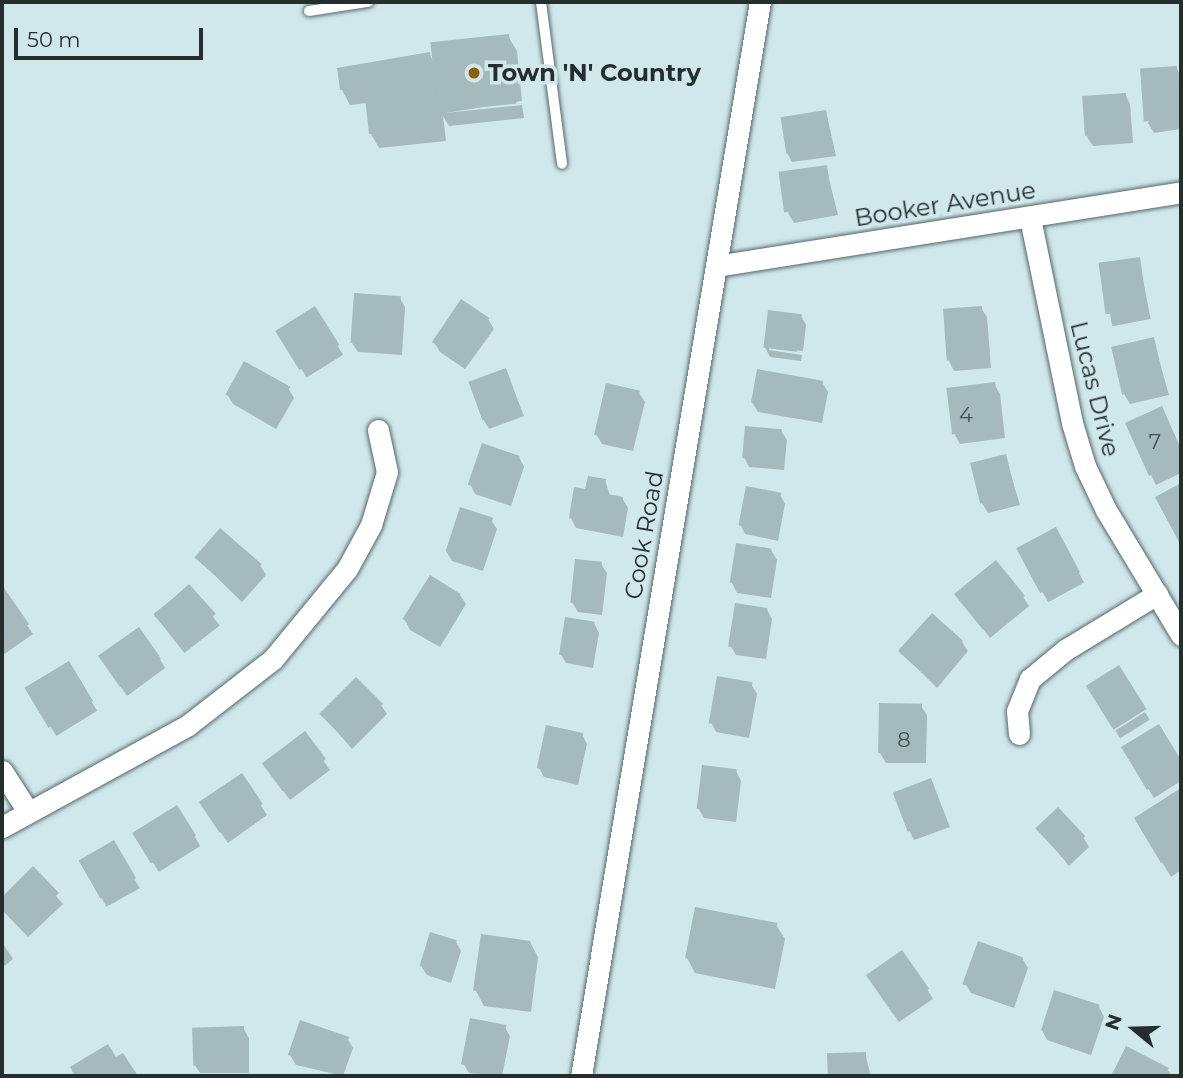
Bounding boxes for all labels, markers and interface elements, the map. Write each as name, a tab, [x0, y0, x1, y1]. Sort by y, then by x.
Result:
scale bar	[18, 14, 206, 58]
text: 50 m	[27, 27, 81, 52]
place label: Town 'N' Country	[488, 59, 701, 87]
marker: Town 'N' Country	[466, 65, 482, 81]
street label: Booker Avenue	[852, 175, 1038, 233]
street label: Lucas Drive	[1064, 318, 1126, 460]
house number: 4	[959, 402, 973, 428]
house number: 7	[1149, 429, 1161, 455]
street label: Cook Road	[619, 469, 669, 601]
house number: 8	[897, 727, 911, 753]
north arrow	[1099, 994, 1169, 1064]
text: N	[1100, 1011, 1127, 1033]

